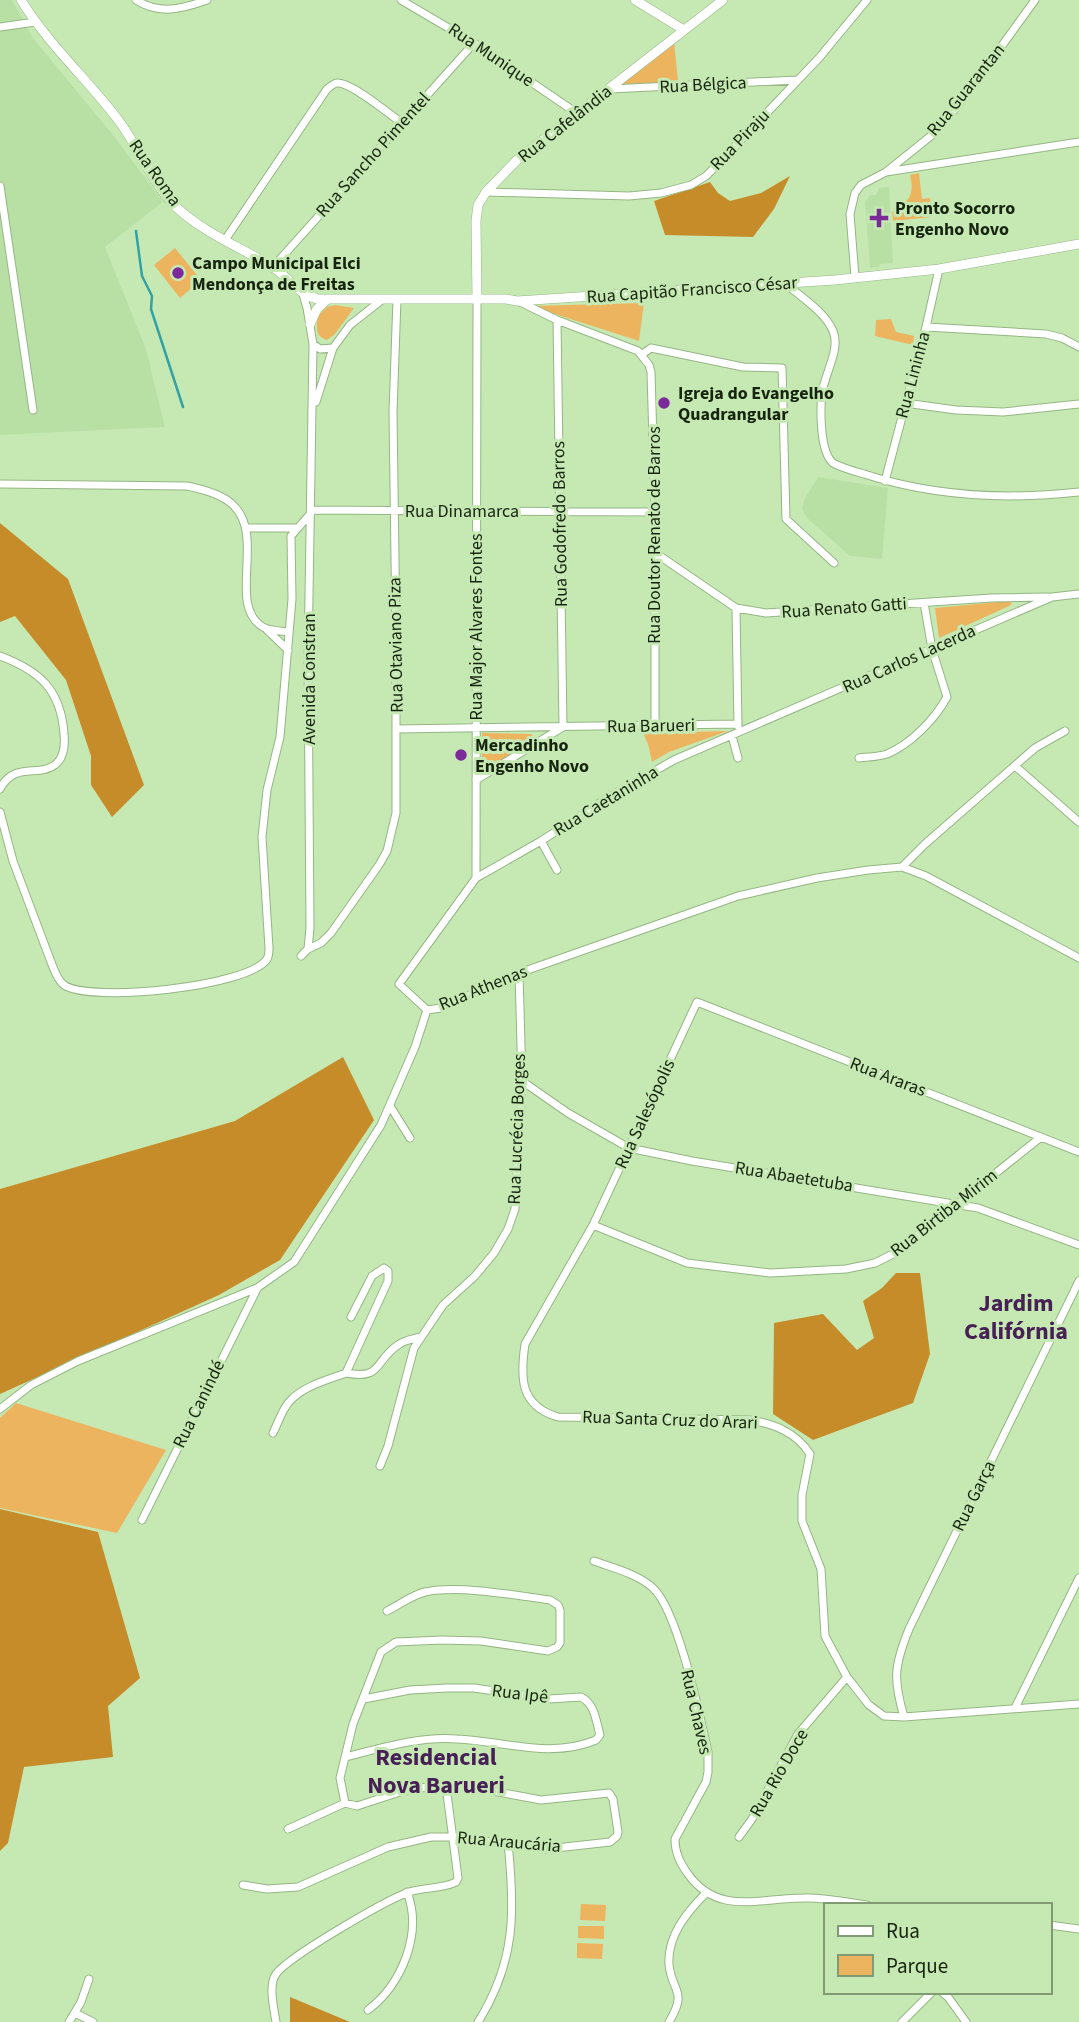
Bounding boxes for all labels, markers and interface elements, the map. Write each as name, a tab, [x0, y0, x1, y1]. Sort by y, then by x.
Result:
street label: Rua Munique	[443, 17, 539, 93]
street label: Rua Guarantan	[921, 39, 1011, 141]
street label: Rua Bélgica	[659, 70, 747, 100]
street label: Rua Cafelândia	[513, 79, 617, 169]
street label: Rua Sancho Pimentel	[310, 87, 436, 223]
street label: Rua Piraju	[704, 104, 776, 176]
street label: Rua Roma	[123, 134, 187, 212]
place label: Pronto Socorro Engenho Novo	[895, 196, 1015, 242]
marker: Pronto Socorro Engenho Novo	[869, 208, 889, 228]
place label: Campo Municipal Elci Mendonça de Freitas	[192, 251, 361, 297]
marker: Campo Municipal Elci Mendonça de Freitas	[170, 265, 186, 281]
street label: Rua Capitão Francisco César	[586, 270, 799, 310]
street label: Rua Lininha	[889, 329, 937, 421]
place label: Igreja do Evangelho Quadrangular	[678, 381, 834, 427]
marker: Igreja do Evangelho Quadrangular	[656, 395, 672, 411]
street label: Rua Doutor Renato de Barros	[642, 426, 667, 644]
street label: Rua Godofredo Barros	[546, 441, 574, 607]
street label: Rua Dinamarca	[405, 499, 519, 524]
street label: Rua Major Alvares Fontes	[464, 533, 489, 721]
street label: Rua Otaviano Piza	[382, 577, 410, 713]
street label: Rua Renato Gatti	[780, 591, 908, 625]
street label: Avenida Constran	[297, 613, 322, 745]
street label: Rua Carlos Lacerda	[838, 618, 980, 700]
street label: Rua Barueri	[607, 713, 695, 739]
place label: Mercadinho Engenho Novo	[475, 733, 589, 779]
marker: Mercadinho Engenho Novo	[453, 747, 469, 763]
street label: Rua Caetaninha	[549, 760, 663, 842]
street label: Rua Athenas	[435, 959, 531, 1017]
street label: Rua Araras	[846, 1051, 930, 1103]
street label: Rua Lucrécia Borges	[502, 1053, 532, 1205]
street label: Rua Salesópolis	[609, 1055, 681, 1173]
street label: Rua Abaetetuba	[733, 1155, 855, 1199]
street label: Rua Birtiba Mirim	[885, 1163, 1003, 1263]
district label: Jardim Califórnia	[964, 1286, 1068, 1349]
street label: Rua Canindé	[167, 1356, 231, 1452]
street label: Rua Santa Cruz do Arari	[582, 1404, 758, 1436]
street label: Rua Garça	[946, 1456, 1002, 1536]
street label: Rua Chaves	[674, 1667, 718, 1757]
street label: Rua Ipê	[491, 1678, 550, 1710]
street label: Rua Rio Doce	[744, 1724, 814, 1822]
district label: Residencial Nova Barueri	[367, 1740, 505, 1803]
street label: Rua Araucária	[456, 1825, 562, 1859]
legend	[824, 1903, 1051, 1994]
text: Rua	[886, 1916, 920, 1946]
text: Parque	[886, 1951, 948, 1981]

